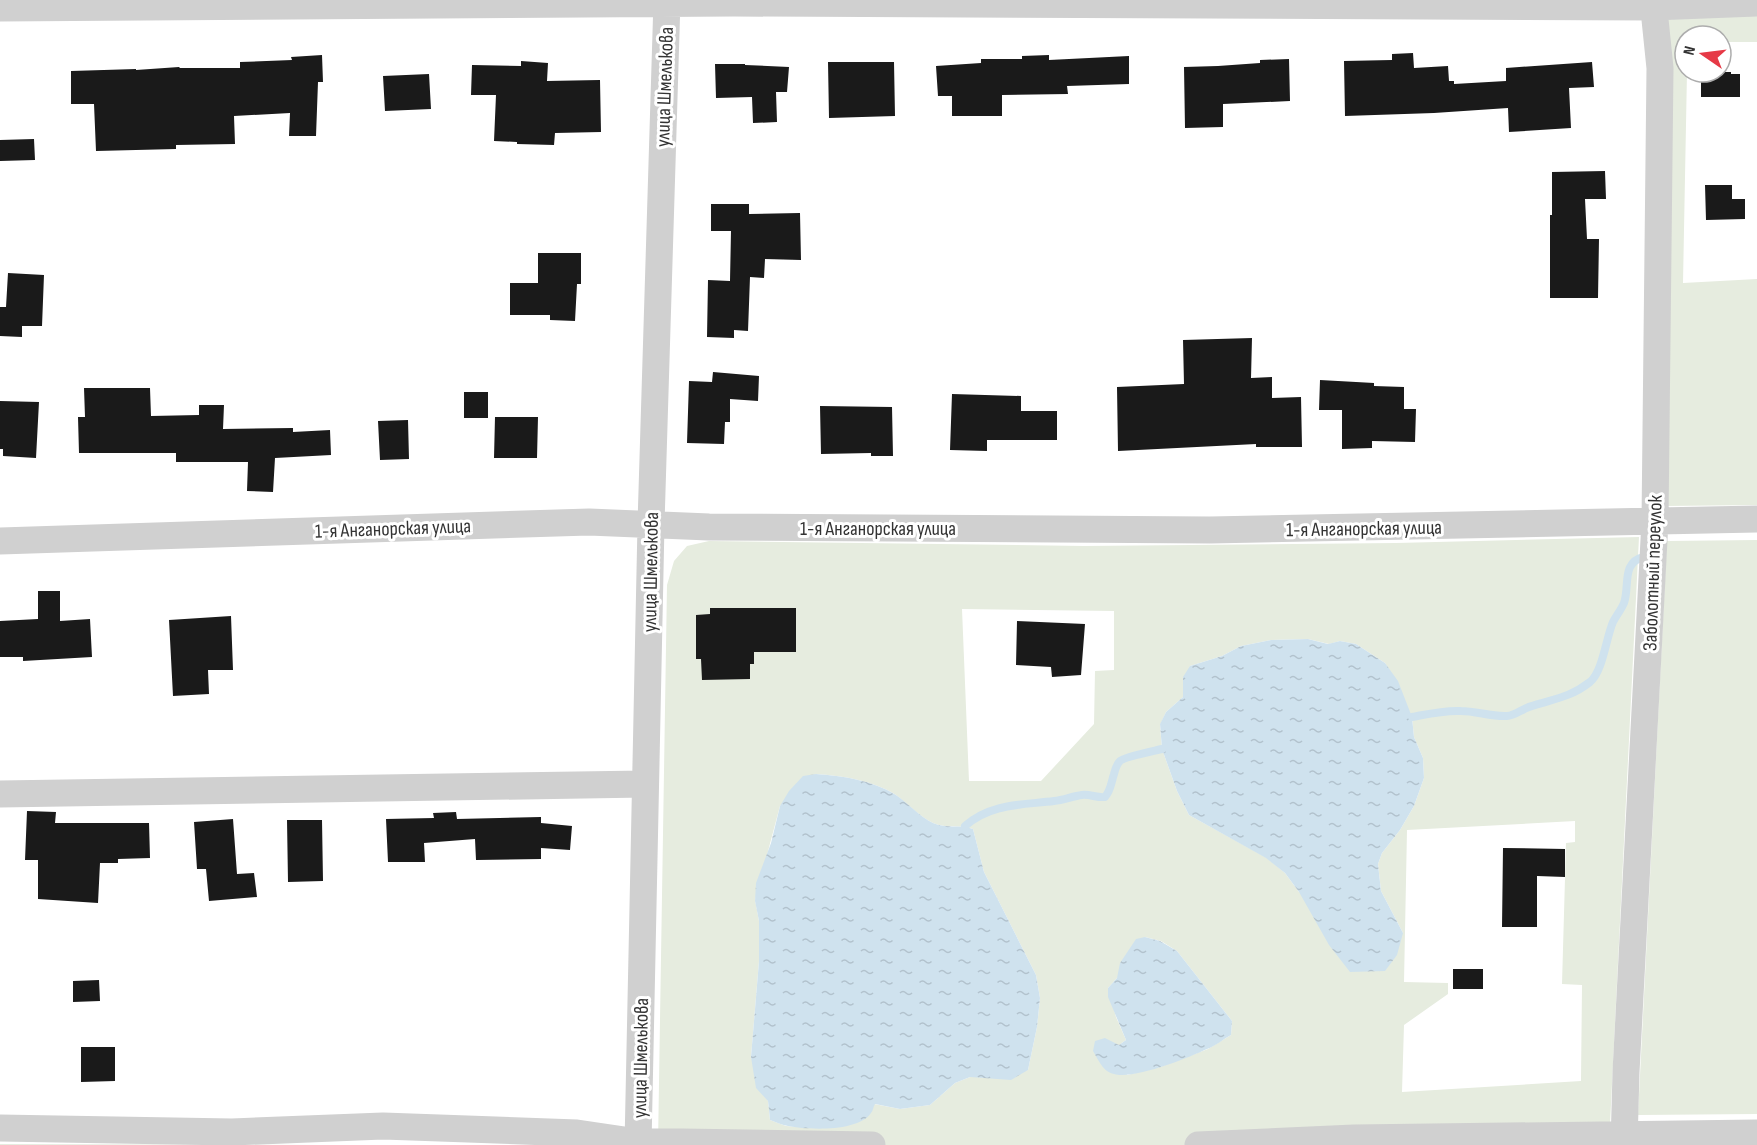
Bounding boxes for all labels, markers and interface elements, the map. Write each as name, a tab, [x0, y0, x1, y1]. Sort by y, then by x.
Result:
north arrow	[1673, 24, 1733, 84]
street label: улица Шмелькова	[651, 27, 679, 148]
text: N	[1680, 44, 1700, 57]
street label: Заболотный переулок	[1638, 494, 1668, 651]
street label: улица Шмелькова	[638, 512, 664, 632]
street label: 1-я Анганорская улица	[315, 514, 471, 544]
street label: 1-я Анганорская улица	[1286, 516, 1442, 542]
street label: 1-я Анганорская улица	[800, 517, 956, 541]
street label: улица Шмелькова	[628, 998, 654, 1118]

